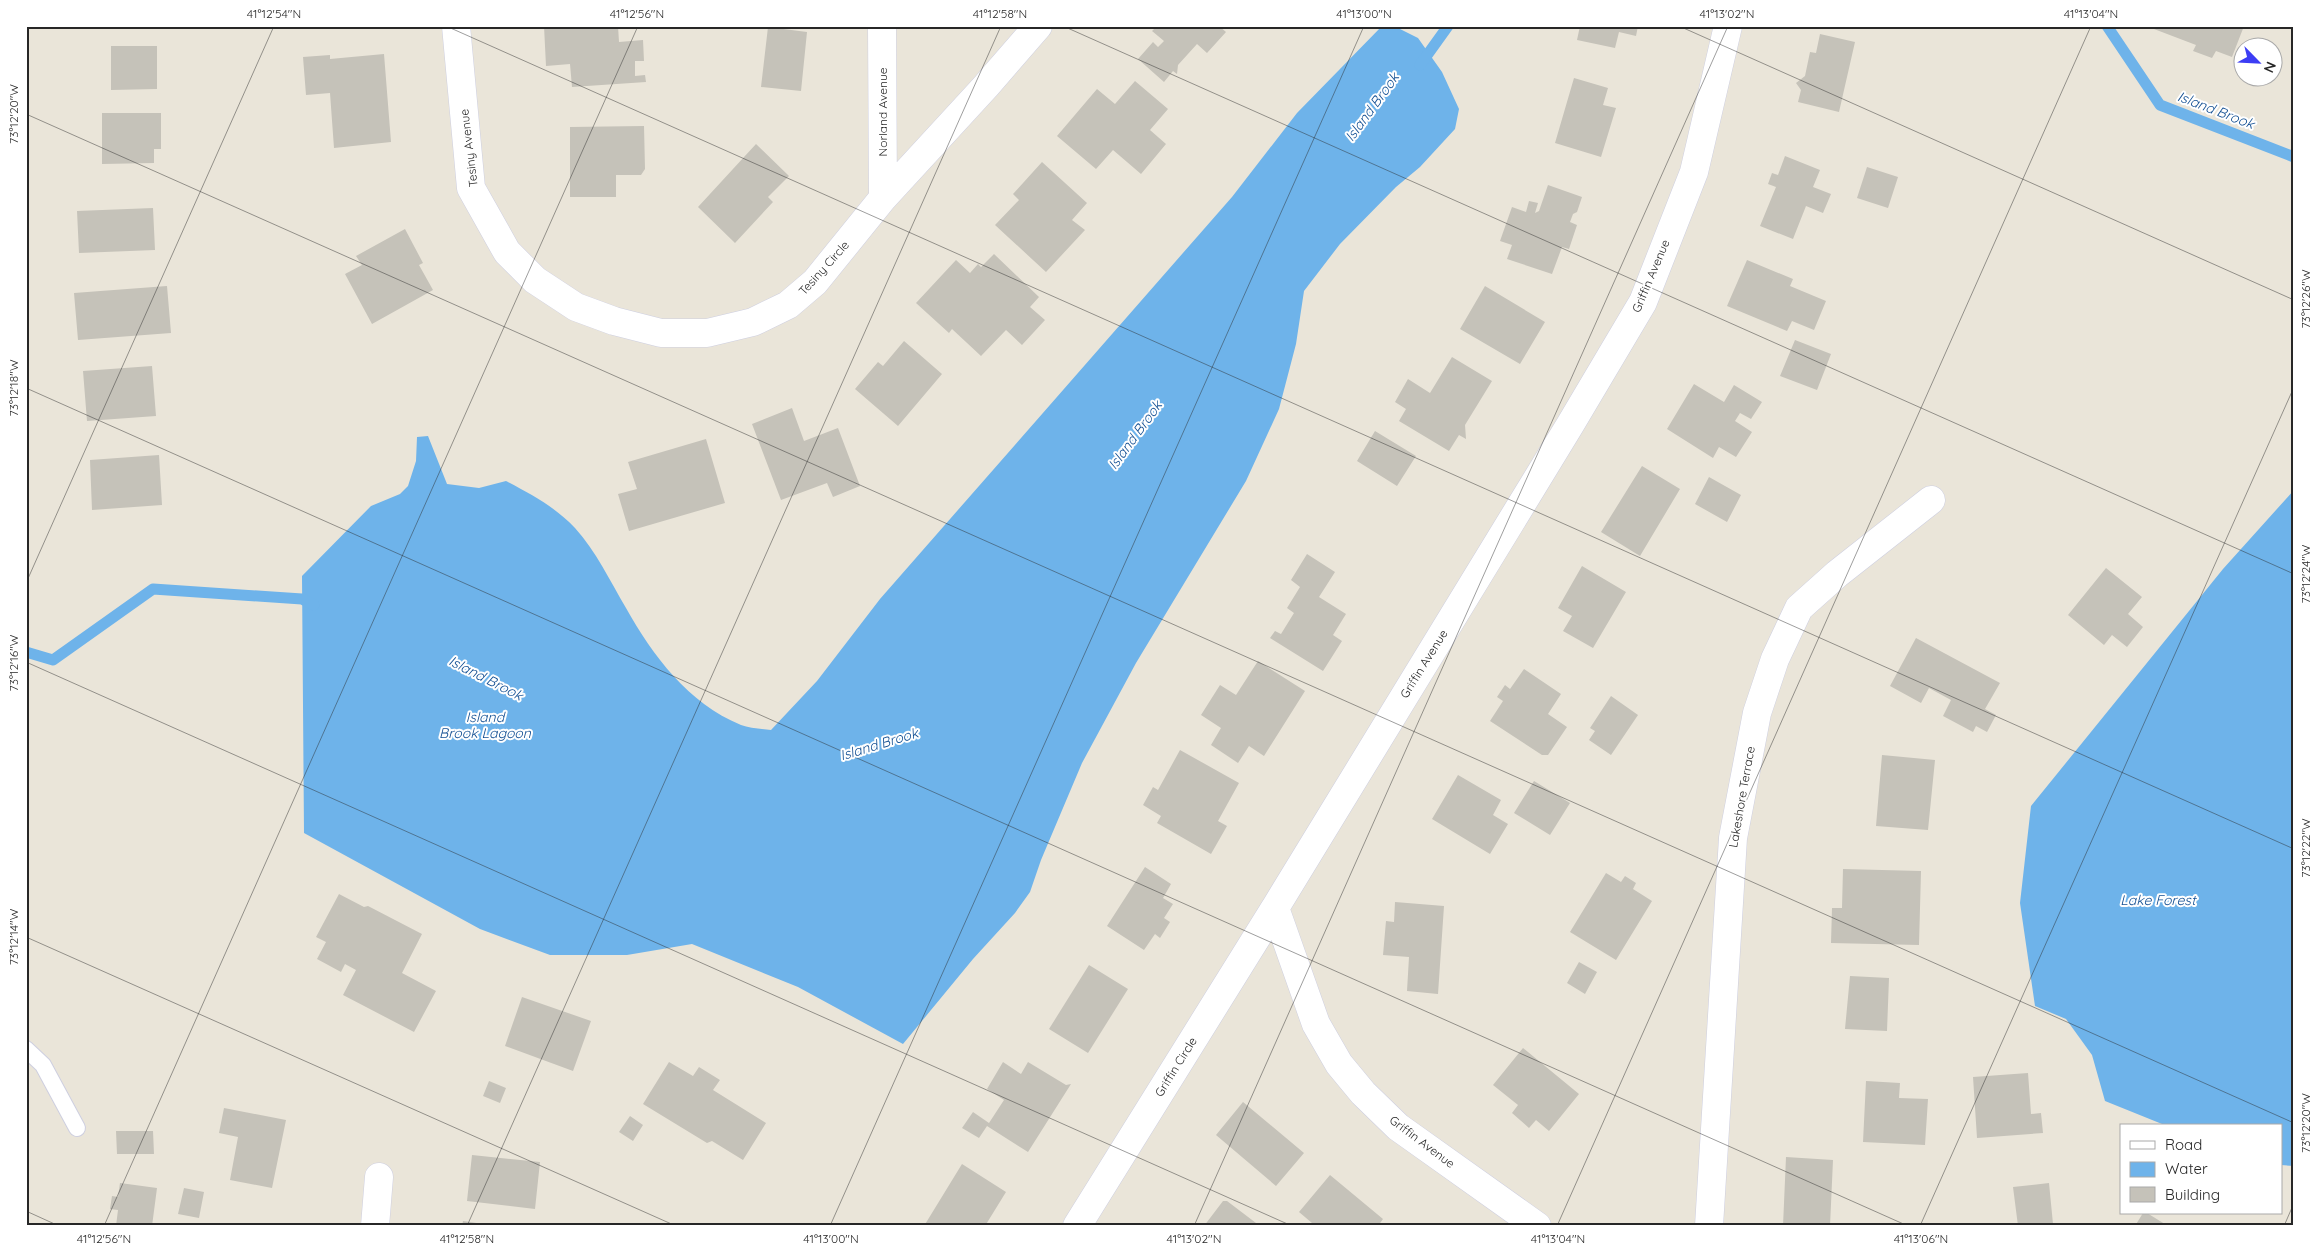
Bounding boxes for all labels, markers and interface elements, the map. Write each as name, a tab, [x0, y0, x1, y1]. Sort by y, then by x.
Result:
text: 41°12'54"N	[247, 6, 301, 21]
text: 41°12'56"N	[610, 6, 664, 21]
text: 41°12'58"N	[973, 6, 1027, 21]
text: 41°13'00"N	[1336, 6, 1392, 21]
text: 41°13'02"N	[1700, 6, 1754, 21]
text: 41°13'04"N	[2064, 6, 2118, 21]
north arrow	[2232, 38, 2282, 88]
text: N	[2260, 59, 2280, 76]
street label: Norland Avenue	[875, 67, 890, 157]
water label: Island Brook	[1341, 68, 1404, 145]
text: 73°12'20"W	[6, 84, 21, 144]
water label: Island Brook	[2175, 87, 2258, 133]
street label: Tesiny Avenue	[456, 108, 481, 188]
street label: Tesiny Circle	[795, 237, 852, 298]
street label: Griffin Avenue	[1628, 237, 1673, 315]
text: 73°12'26"W	[2298, 269, 2313, 329]
text: 73°12'18"W	[6, 359, 21, 416]
water label: Island Brook	[1104, 396, 1167, 473]
text: 73°12'24"W	[2298, 544, 2313, 603]
street label: Griffin Avenue	[1397, 627, 1451, 701]
text: 73°12'16"W	[6, 634, 21, 691]
water label: Island Brook	[446, 652, 527, 705]
water label: Island Brook Lagoon	[439, 708, 532, 742]
water label: Island Brook	[838, 723, 922, 764]
street label: Lakeshore Terrace	[1725, 745, 1758, 849]
text: 73°12'22"W	[2298, 818, 2313, 878]
water label: Lake Forest	[2120, 891, 2198, 909]
text: 73°12'14"W	[6, 908, 21, 965]
street label: Griffin Circle	[1151, 1034, 1200, 1099]
text: 73°12'20"W	[2298, 1093, 2313, 1153]
street label: Griffin Avenue	[1387, 1112, 1458, 1171]
legend	[2120, 1124, 2282, 1214]
text: Road	[2165, 1135, 2202, 1154]
text: Water	[2165, 1159, 2208, 1178]
text: Building	[2165, 1185, 2220, 1204]
text: 41°12'56"N	[77, 1231, 131, 1246]
text: 41°12'58"N	[440, 1231, 494, 1246]
text: 41°13'00"N	[803, 1231, 859, 1246]
text: 41°13'02"N	[1167, 1231, 1221, 1246]
text: 41°13'04"N	[1531, 1231, 1585, 1246]
text: 41°13'06"N	[1894, 1231, 1948, 1246]

